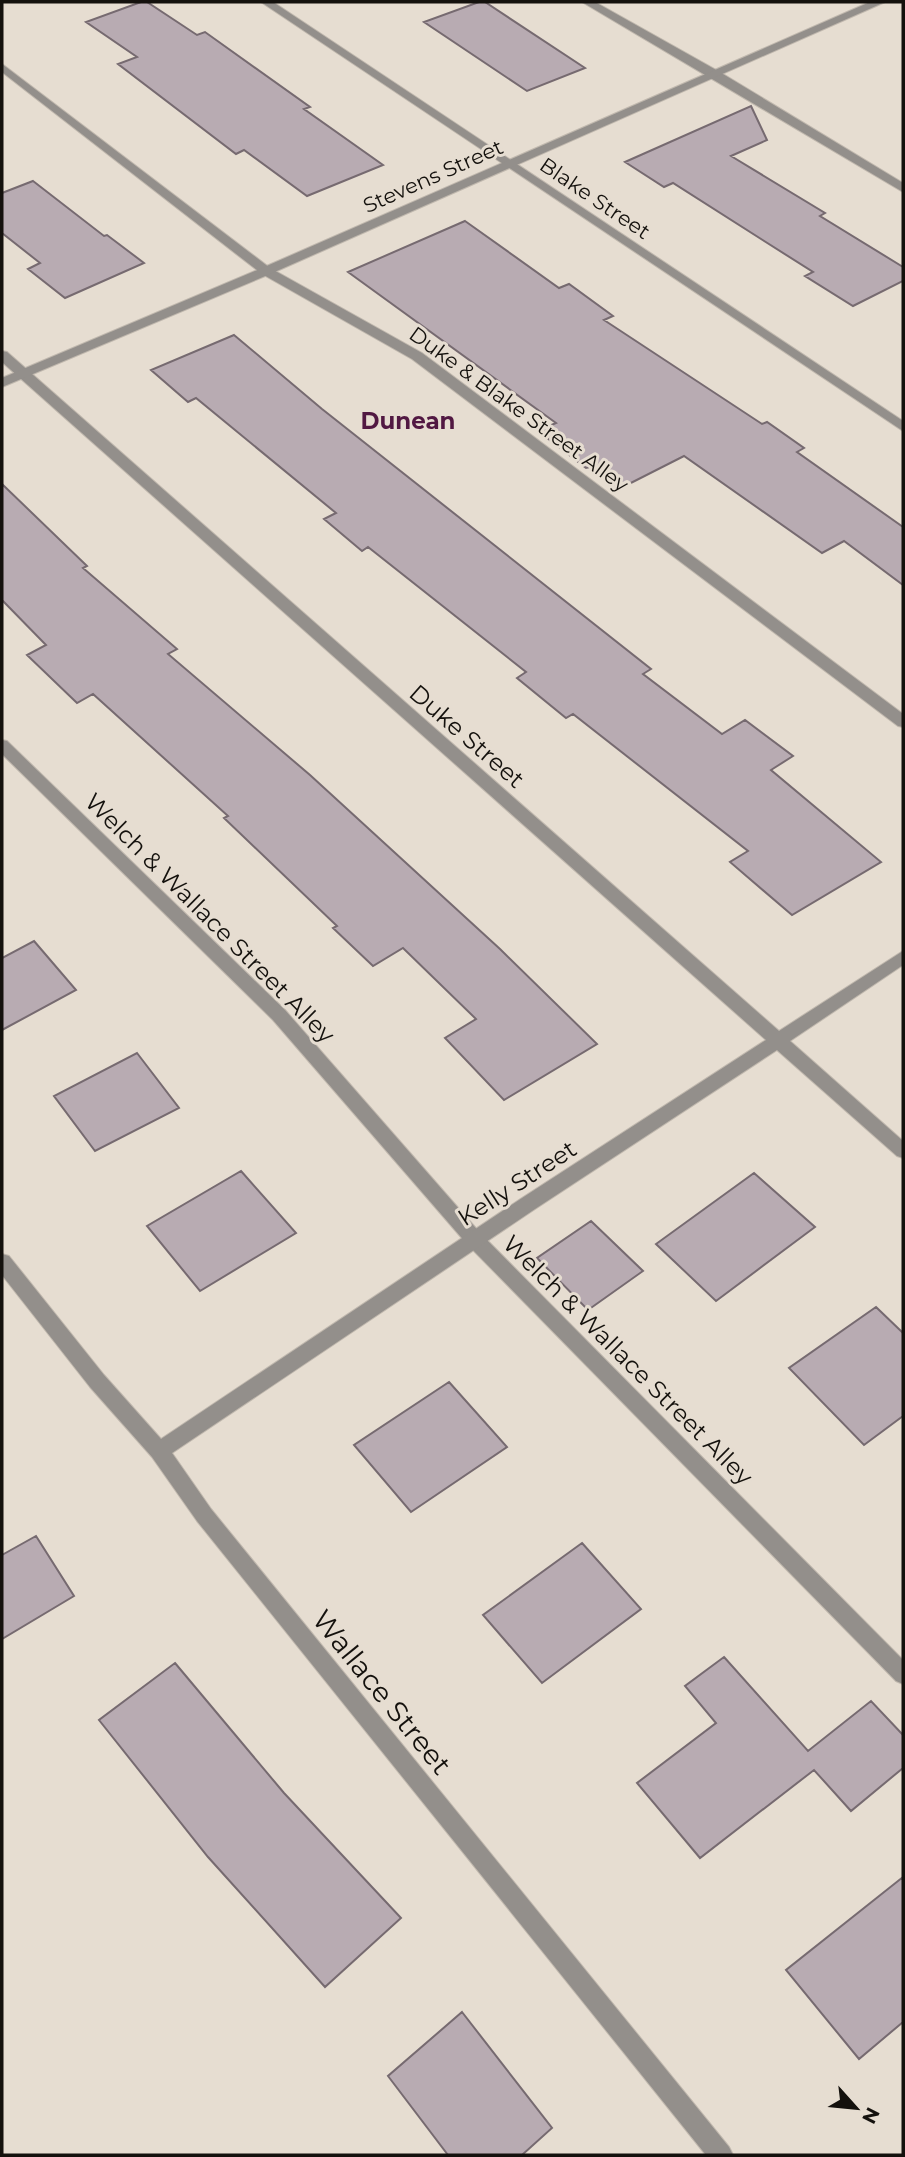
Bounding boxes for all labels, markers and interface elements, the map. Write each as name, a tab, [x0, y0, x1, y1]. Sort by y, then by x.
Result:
street label: Stevens Street	[359, 134, 507, 218]
street label: Blake Street	[535, 152, 655, 244]
street label: Duke & Blake Street Alley	[405, 321, 634, 497]
district label: Dunean	[360, 407, 456, 435]
street label: Duke Street	[403, 678, 531, 794]
street label: Welch & Wallace Street Alley	[79, 787, 341, 1049]
street label: Kelly Street	[452, 1134, 582, 1232]
street label: Welch & Wallace Street Alley	[497, 1229, 759, 1491]
street label: Wallace Street	[305, 1603, 459, 1781]
north arrow	[821, 2073, 891, 2143]
text: N	[857, 2103, 884, 2128]

